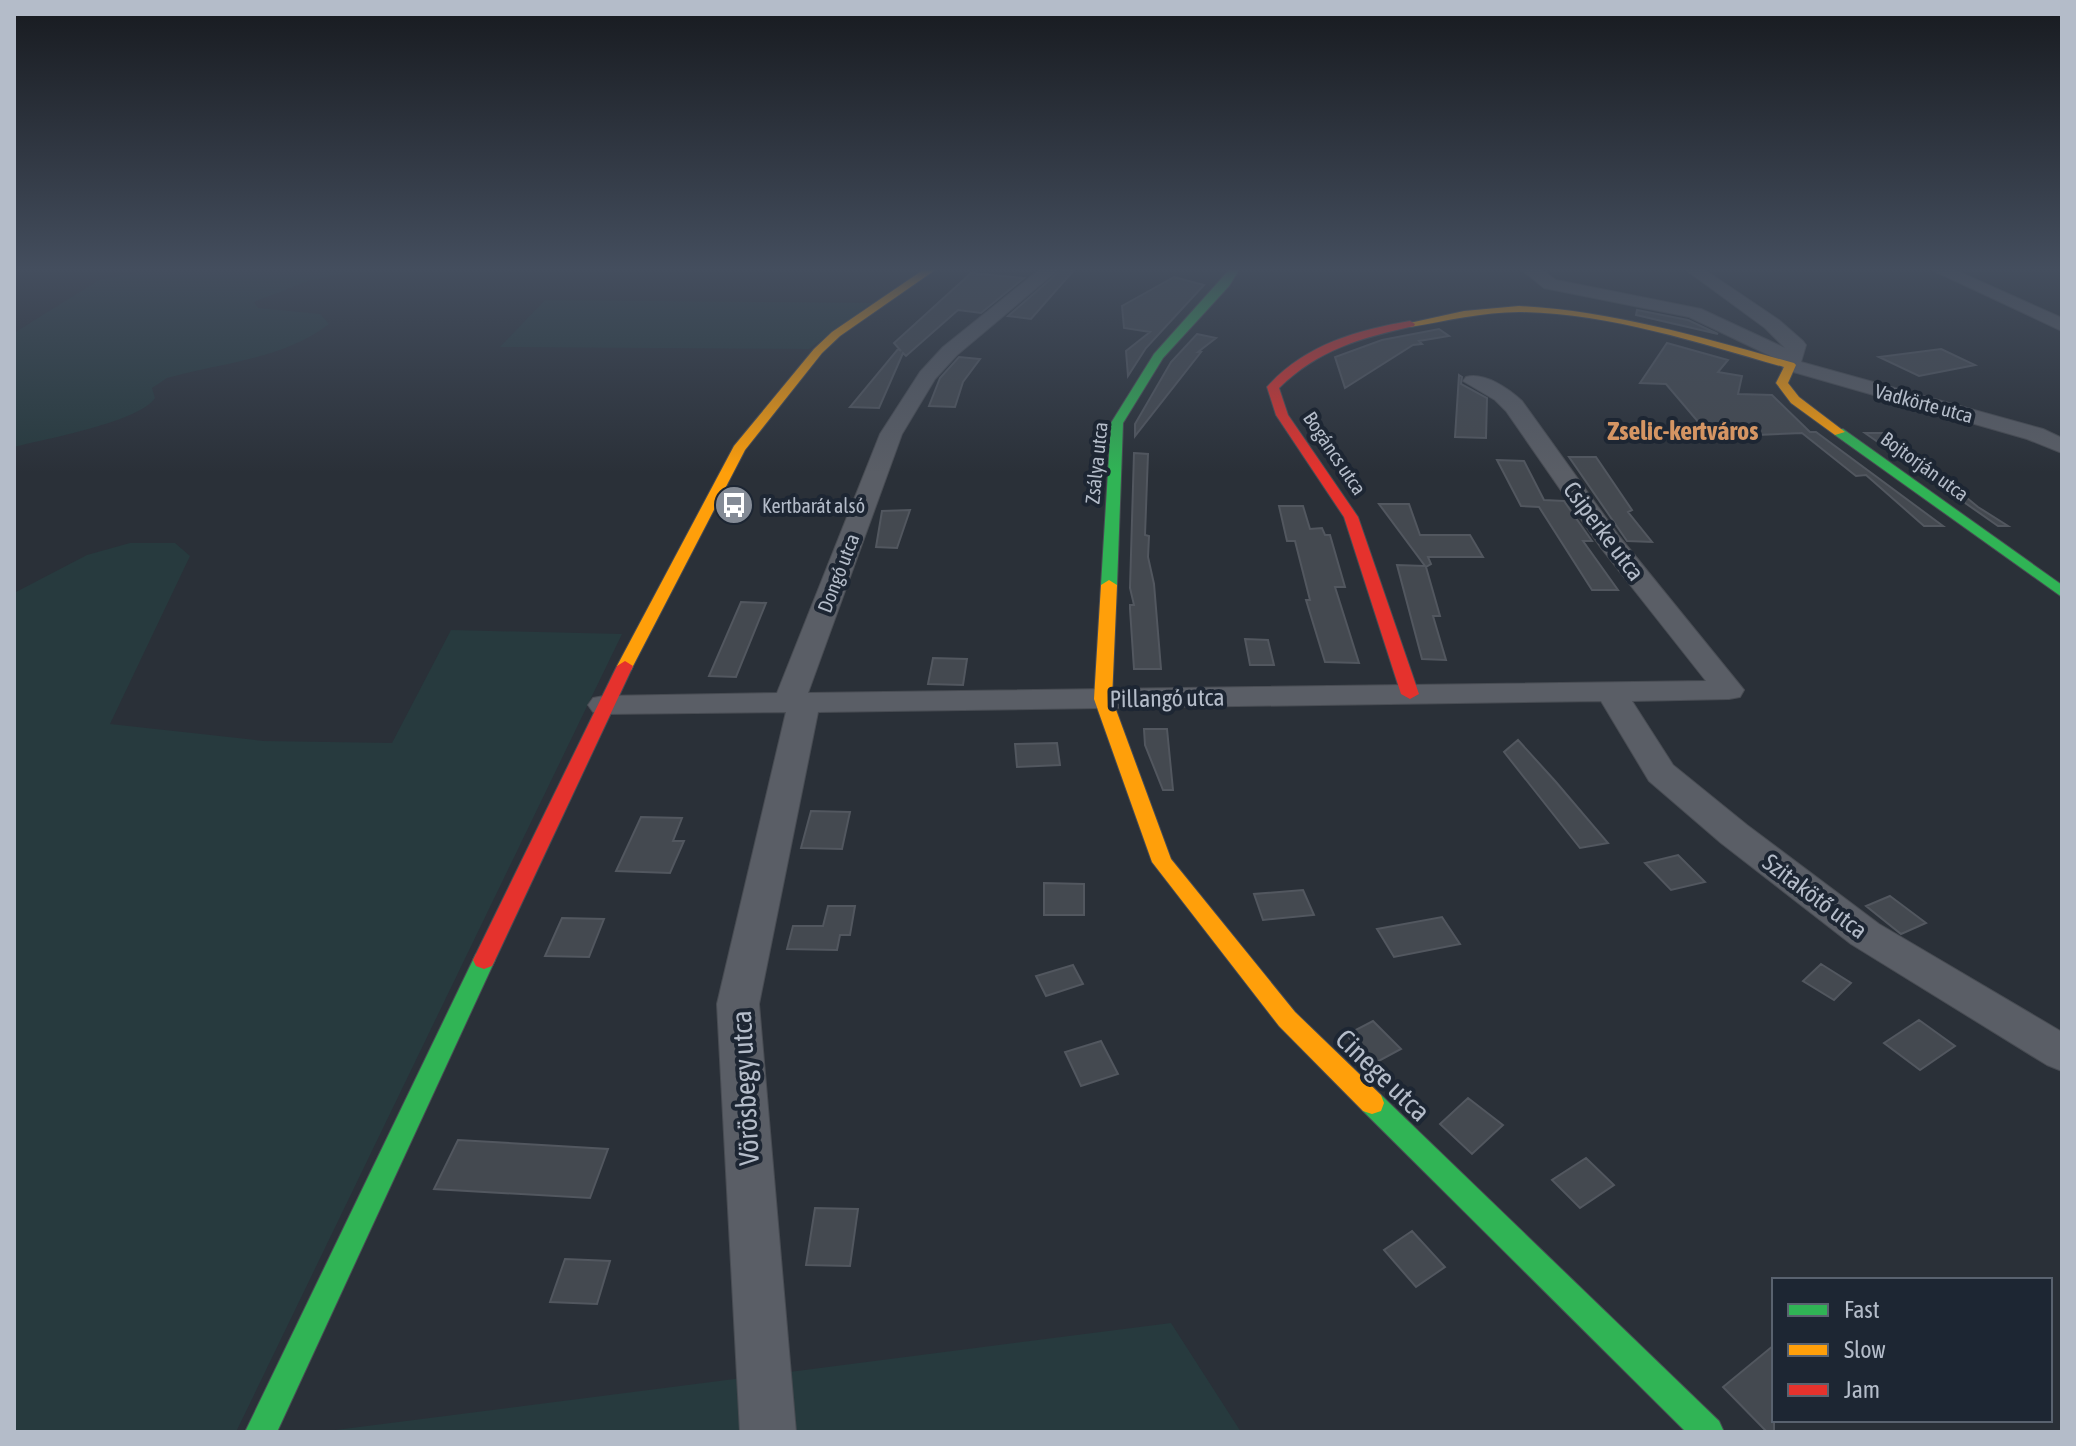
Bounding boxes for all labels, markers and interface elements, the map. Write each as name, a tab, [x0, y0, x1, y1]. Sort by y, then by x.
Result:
street label: Vadkörte utca	[1872, 379, 1976, 427]
street label: Bogáncs utca	[1299, 407, 1371, 499]
district label: Zselic-kertváros	[1608, 416, 1758, 446]
street label: Zsálya utca	[1080, 421, 1112, 505]
street label: Bojtorján utca	[1877, 427, 1973, 505]
street label: Csiperke utca	[1558, 476, 1650, 586]
bus stop icon: Kertbarát alsó	[713, 484, 755, 526]
place label: Kertbarát alsó	[762, 494, 865, 517]
street label: Dongó utca	[812, 530, 864, 616]
street label: Pillangó utca	[1109, 683, 1225, 713]
street label: Szitakötő utca	[1758, 848, 1872, 944]
street label: Vörösbegy utca	[725, 1010, 765, 1166]
street label: Cinege utca	[1329, 1022, 1437, 1128]
legend	[1772, 1278, 2052, 1422]
text: Fast	[1844, 1296, 1880, 1323]
text: Slow	[1844, 1336, 1886, 1363]
text: Jam	[1844, 1376, 1880, 1403]

